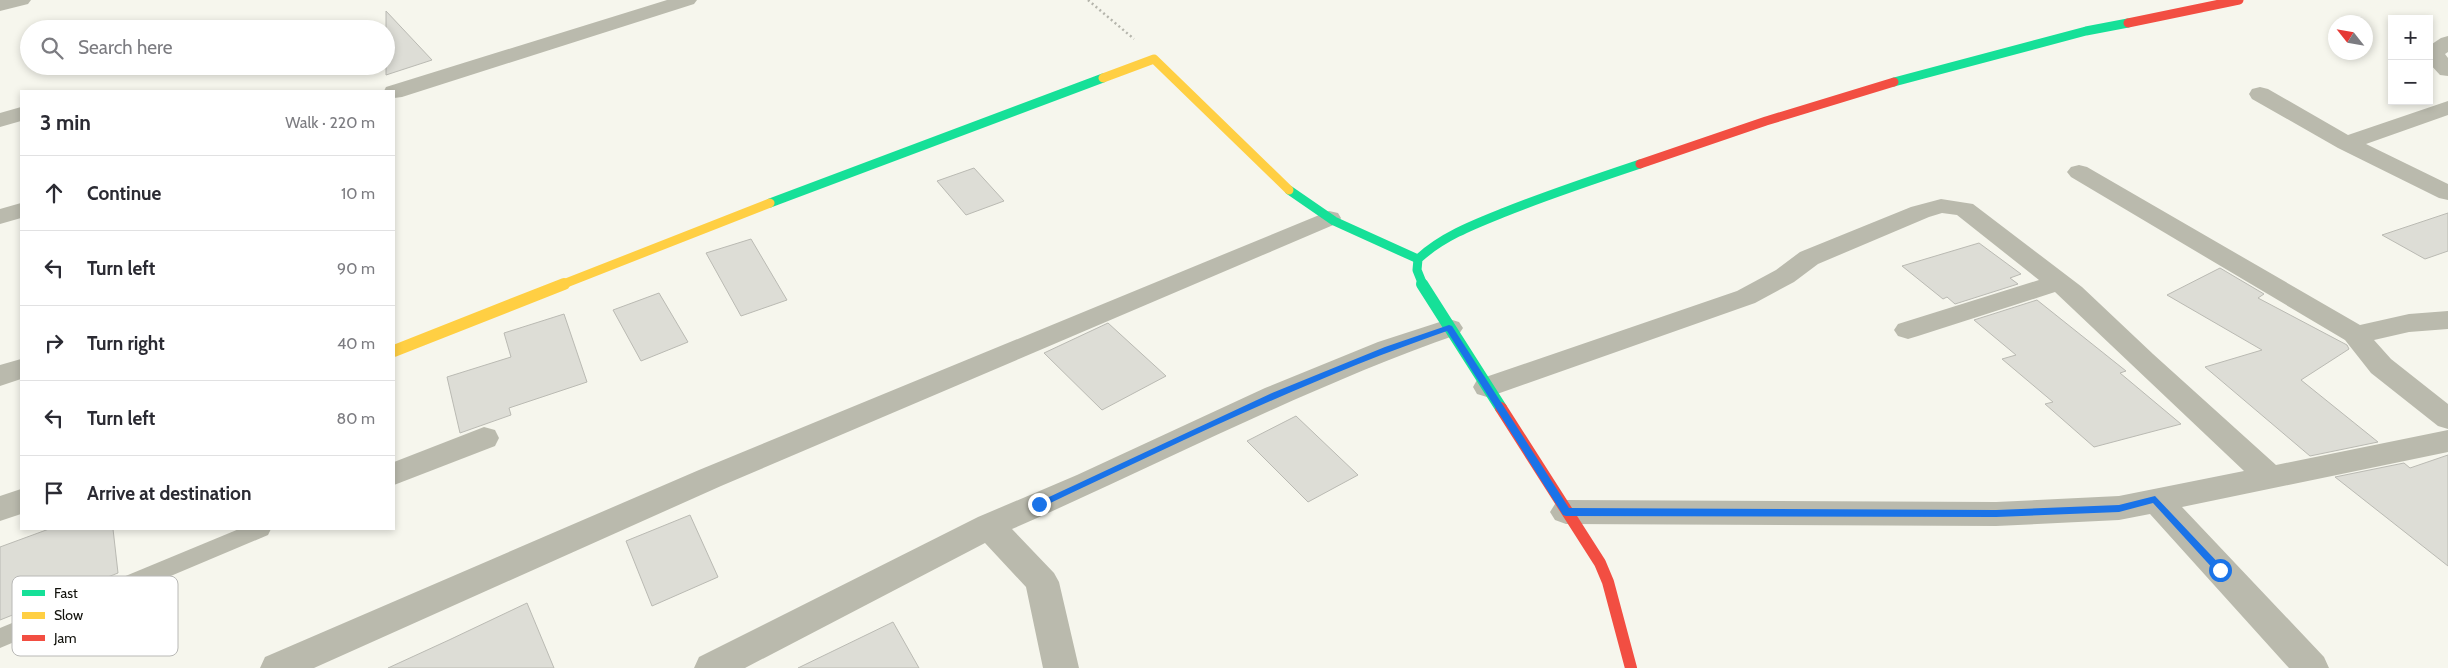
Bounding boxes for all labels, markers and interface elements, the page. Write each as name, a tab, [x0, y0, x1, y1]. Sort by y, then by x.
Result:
north arrow	[2328, 15, 2373, 60]
map controls	[2388, 15, 2433, 105]
button: +	[2388, 15, 2433, 60]
search box	[20, 20, 395, 75]
icon: search	[38, 34, 66, 62]
text: Search here	[78, 36, 172, 59]
button: −	[2388, 60, 2433, 105]
text: 3 min	[40, 110, 91, 135]
text: Walk · 220 m	[285, 113, 375, 132]
icon: ahead	[40, 179, 68, 207]
text: Continue	[87, 182, 161, 205]
text: 10 m	[341, 184, 375, 203]
icon: left	[40, 254, 68, 282]
text: Turn left	[87, 257, 155, 280]
text: 90 m	[337, 259, 375, 278]
icon: right	[40, 329, 68, 357]
text: Turn right	[87, 332, 165, 355]
text: 40 m	[337, 334, 375, 353]
icon: left	[40, 404, 68, 432]
text: Turn left	[87, 407, 155, 430]
text: 80 m	[337, 409, 375, 428]
icon: arrive	[40, 479, 68, 507]
text: Arrive at destination	[87, 482, 251, 505]
route end	[1028, 493, 1051, 516]
route start	[2209, 559, 2232, 582]
legend	[12, 576, 178, 656]
text: Fast	[54, 584, 78, 602]
text: Slow	[54, 606, 83, 624]
text: Jam	[53, 629, 76, 647]

